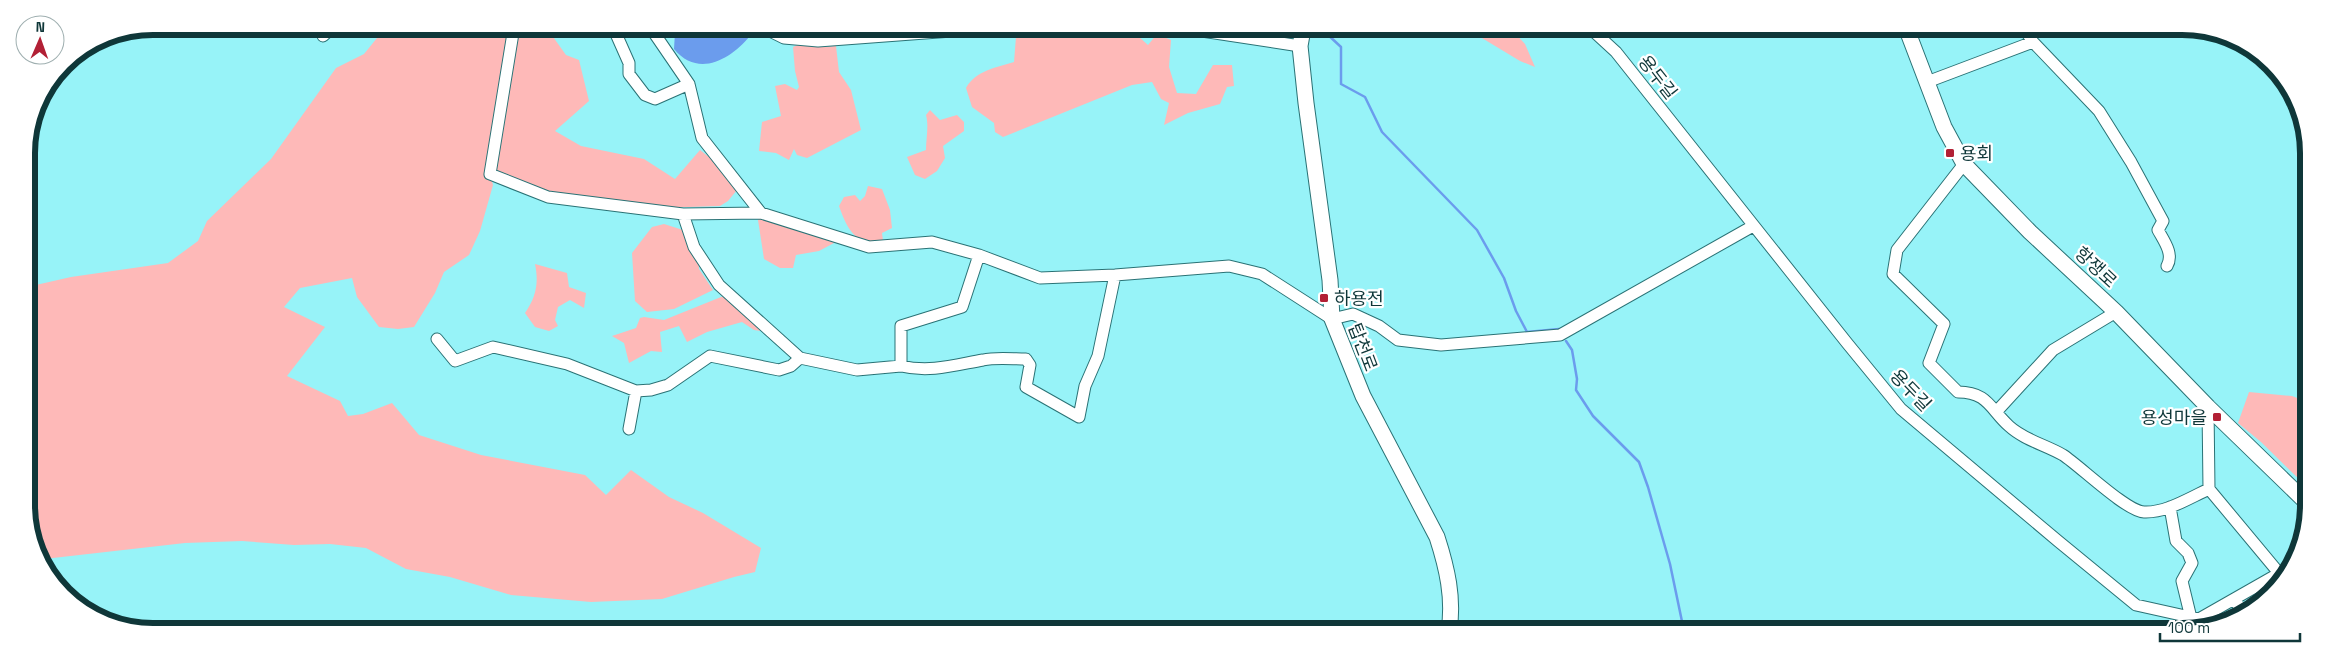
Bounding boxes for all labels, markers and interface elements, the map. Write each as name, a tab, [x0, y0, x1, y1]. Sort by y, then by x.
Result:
north arrow	[15, 15, 65, 65]
text: N	[35, 18, 45, 36]
street label: 용두길	[1634, 50, 1682, 104]
place label: 용회	[1960, 142, 1993, 165]
marker: 용회	[1944, 147, 1956, 159]
street label: 항쟁로	[2070, 242, 2122, 292]
place label: 하용전	[1334, 287, 1384, 310]
marker: 하용전	[1318, 292, 1330, 304]
street label: 탑천로	[1343, 320, 1383, 374]
street label: 용두길	[1885, 364, 1937, 416]
place label: 용성마을	[2141, 406, 2207, 429]
marker: 용성마을	[2211, 411, 2223, 423]
scale bar	[2160, 610, 2300, 642]
text: 100 m	[2168, 618, 2210, 637]

